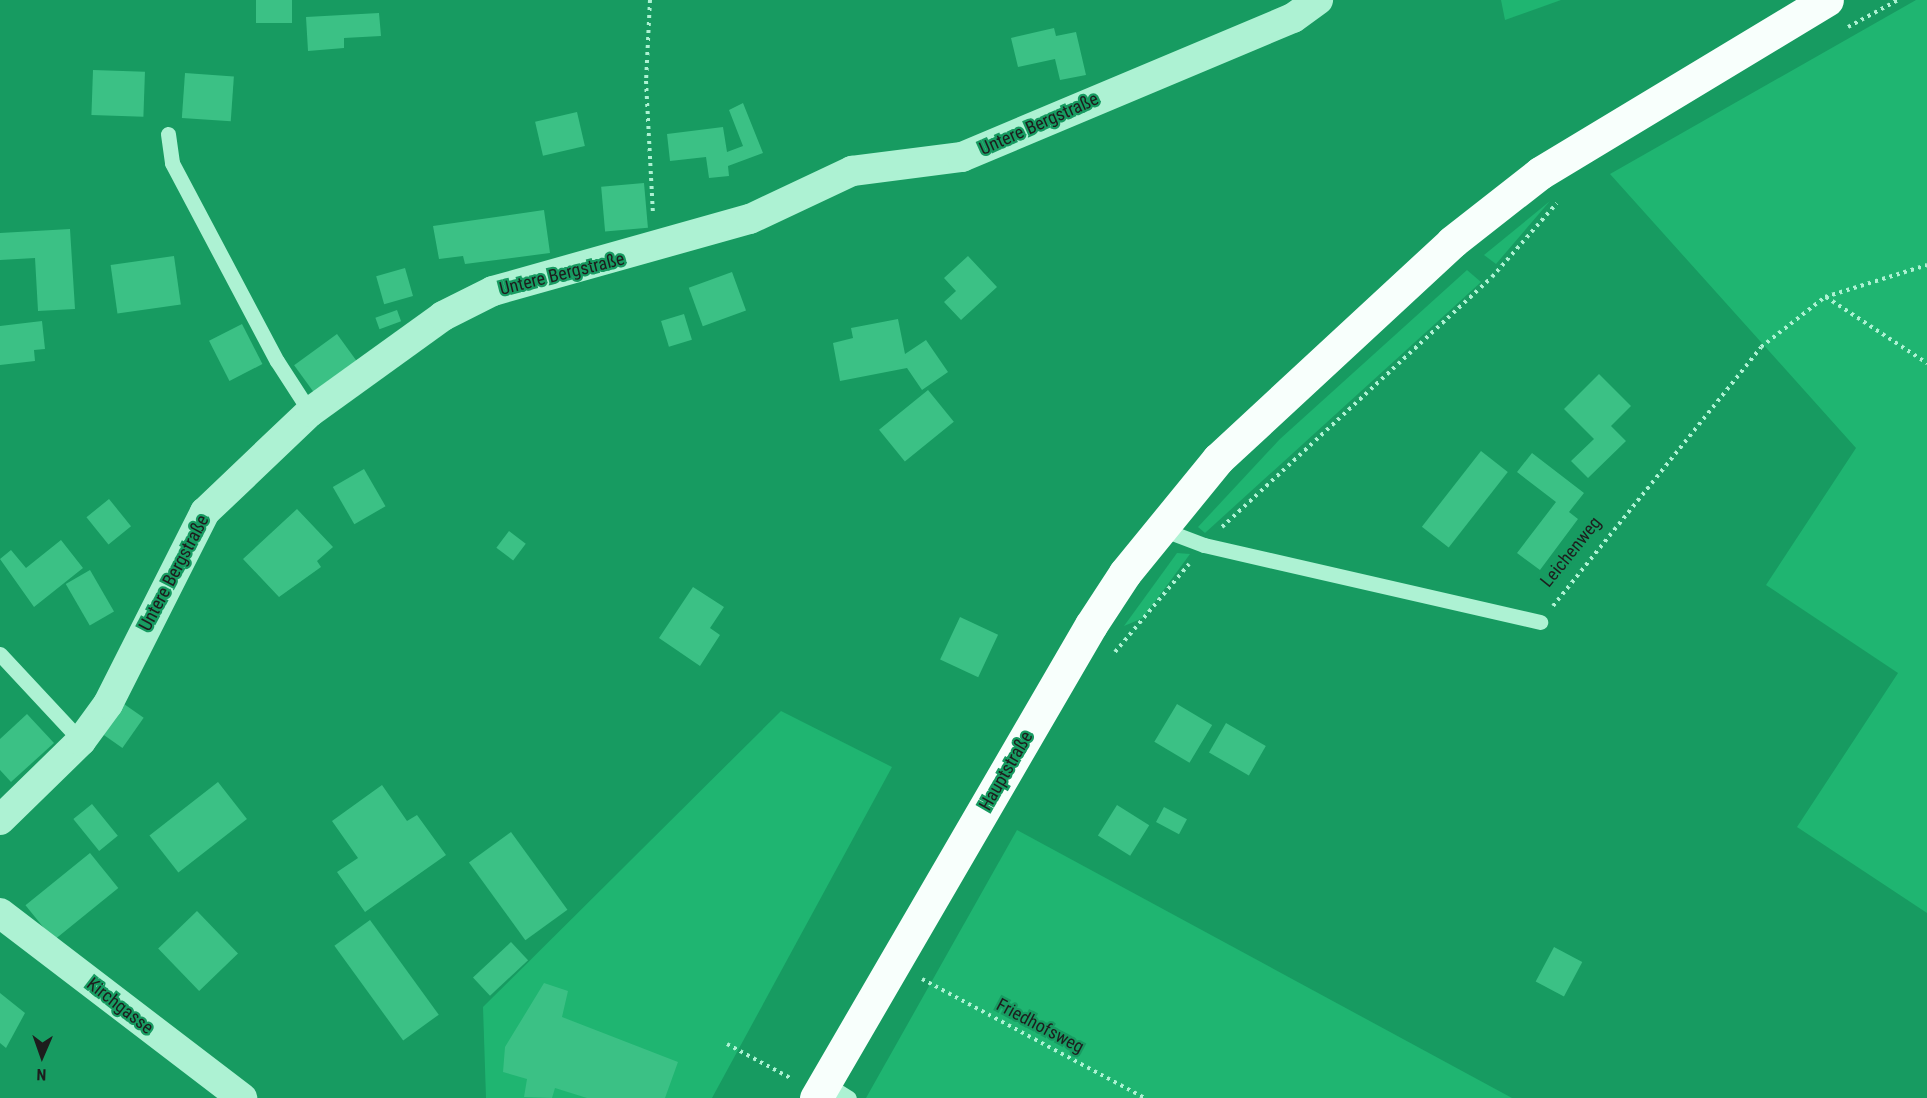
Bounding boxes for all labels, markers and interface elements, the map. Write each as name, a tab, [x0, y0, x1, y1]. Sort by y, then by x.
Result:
street label: Untere Bergstraße	[976, 88, 1102, 160]
street label: Untere Bergstraße	[497, 248, 627, 300]
street label: Untere Bergstraße	[134, 511, 214, 635]
street label: Leichenweg	[1536, 512, 1606, 592]
street label: Hauptstraße	[975, 728, 1037, 814]
street label: Kirchgasse	[82, 973, 158, 1039]
street label: Friedhofsweg	[993, 994, 1087, 1058]
north arrow	[12, 1026, 72, 1086]
text: N	[36, 1065, 47, 1084]

